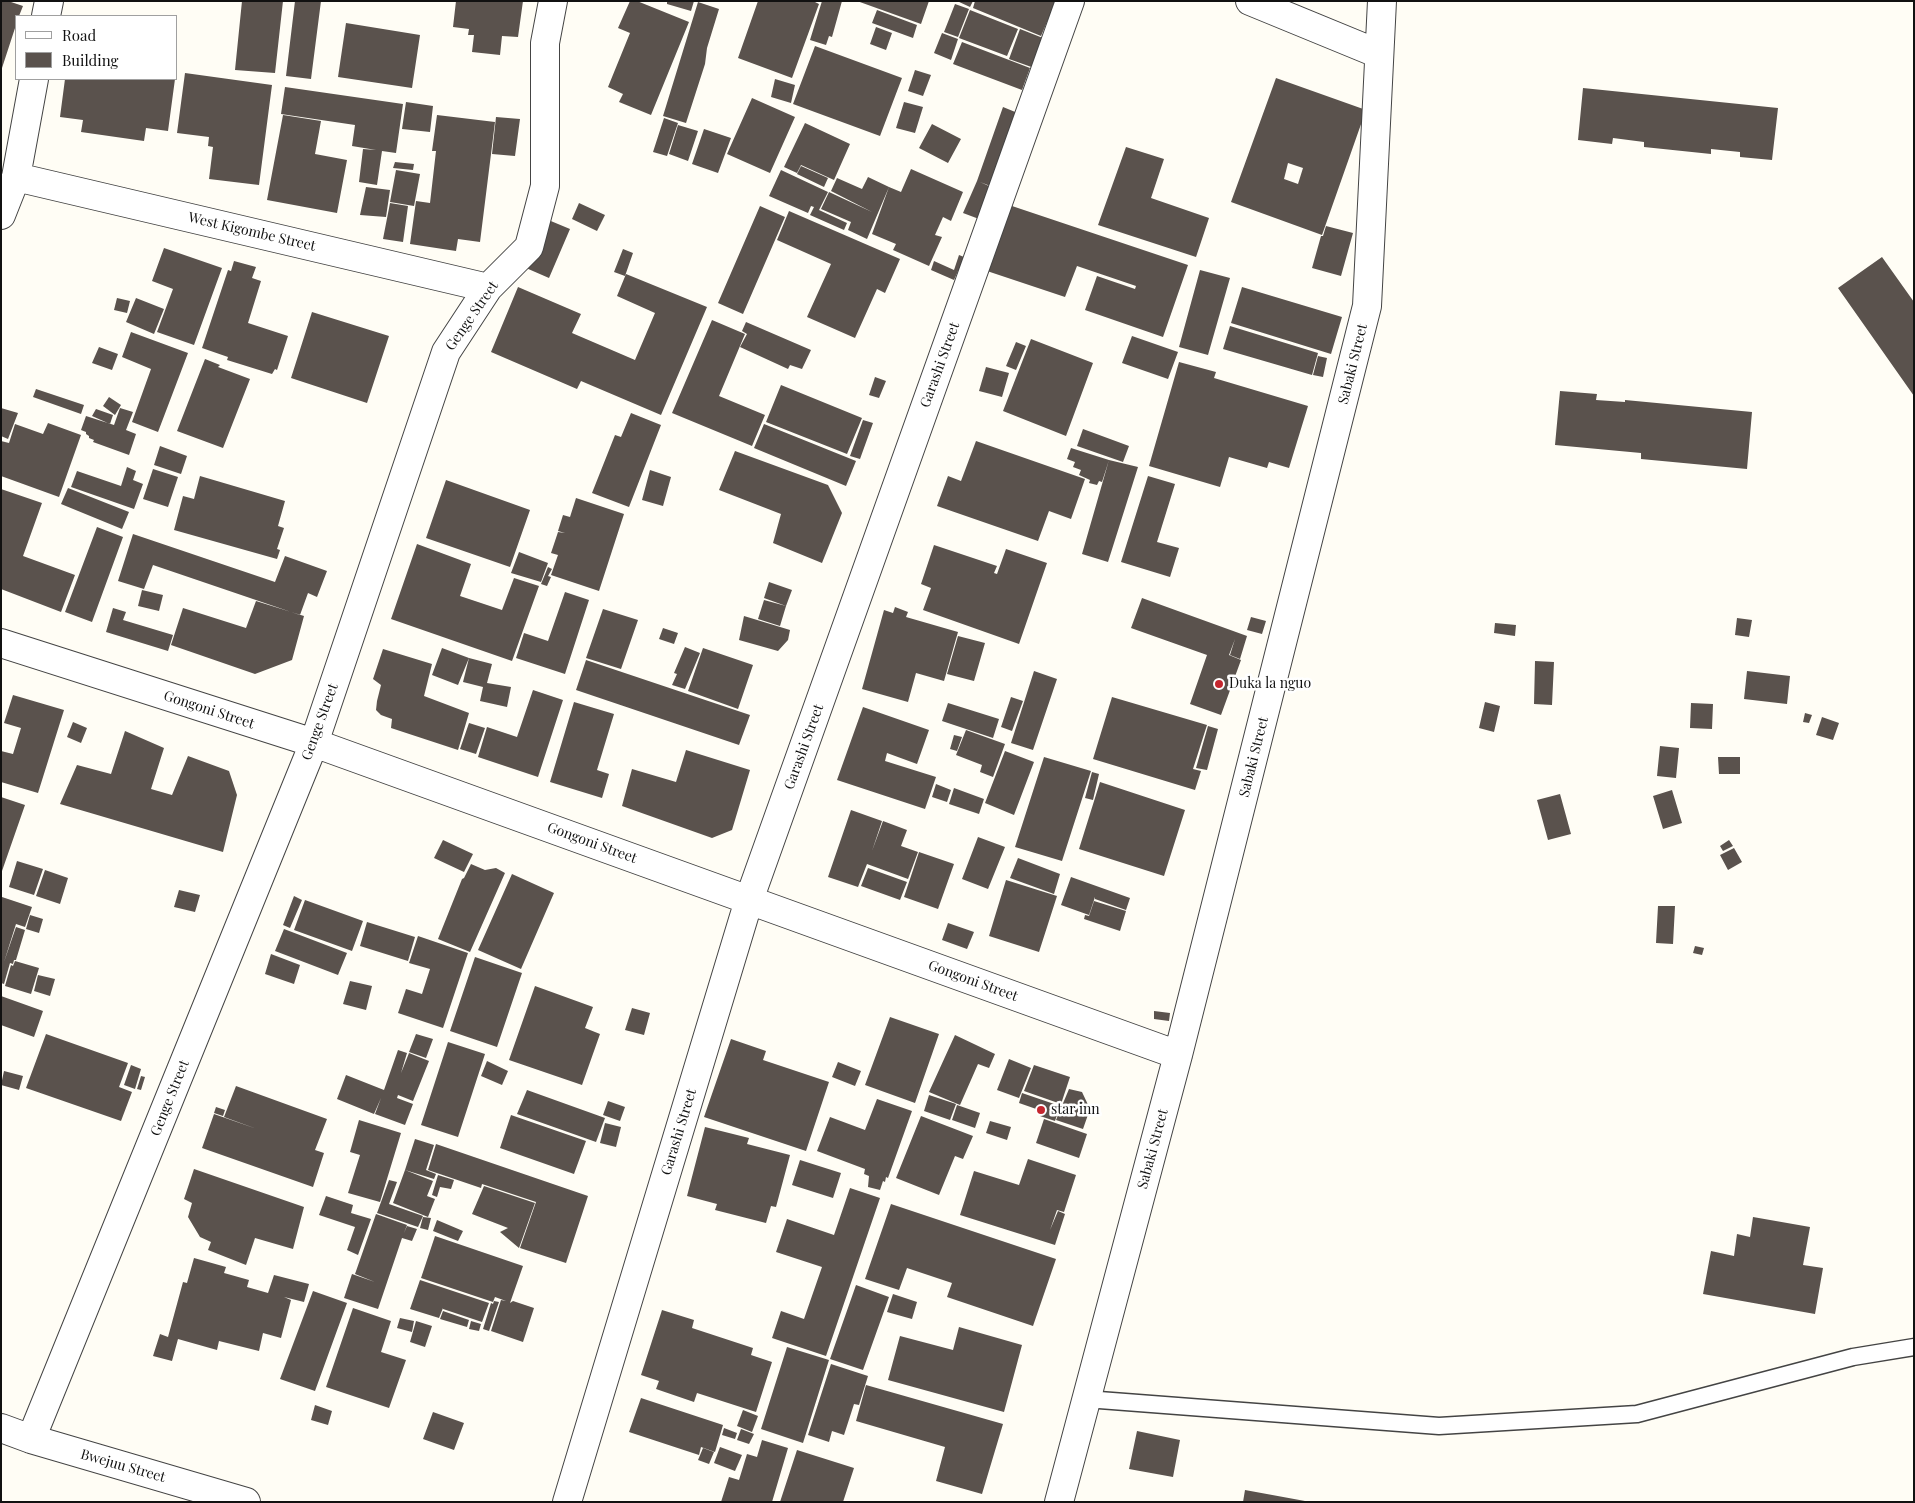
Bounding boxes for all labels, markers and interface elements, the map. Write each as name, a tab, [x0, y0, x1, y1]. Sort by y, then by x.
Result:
legend	[15, 15, 178, 80]
text: Road	[62, 25, 96, 45]
text: Building	[62, 50, 118, 70]
street label: West Kigombe Street	[187, 209, 317, 255]
street label: Genge Street	[442, 278, 502, 354]
street label: Garashi Street	[917, 320, 963, 410]
street label: Sabaki Street	[1335, 322, 1371, 406]
place label: Duka la nguo	[1229, 676, 1311, 692]
marker: Duka la nguo	[1213, 678, 1225, 690]
street label: Genge Street	[298, 681, 342, 763]
street label: Gongoni Street	[162, 687, 256, 733]
street label: Garashi Street	[781, 702, 827, 792]
street label: Sabaki Street	[1236, 715, 1272, 799]
street label: Gongoni Street	[545, 819, 639, 867]
street label: Gongoni Street	[926, 957, 1020, 1005]
street label: Genge Street	[147, 1058, 193, 1138]
street label: Garashi Street	[658, 1087, 700, 1177]
place label: star inn	[1051, 1102, 1100, 1118]
marker: star inn	[1035, 1104, 1047, 1116]
street label: Sabaki Street	[1134, 1107, 1172, 1191]
street label: Bwejuu Street	[79, 1446, 167, 1486]

